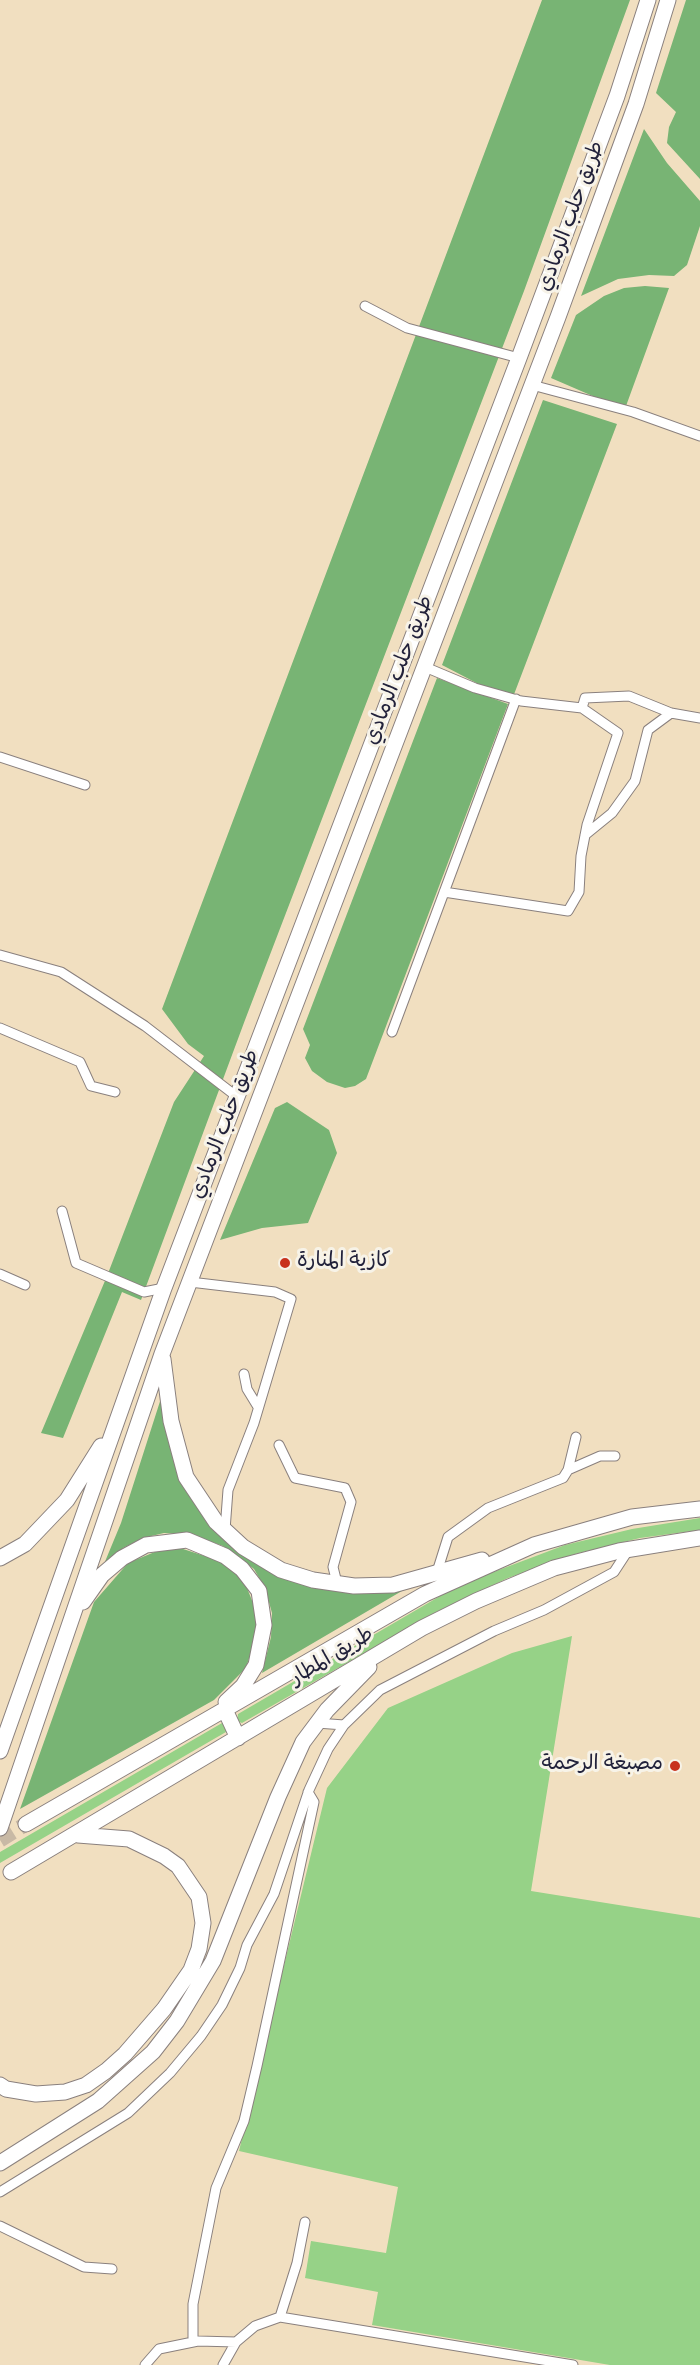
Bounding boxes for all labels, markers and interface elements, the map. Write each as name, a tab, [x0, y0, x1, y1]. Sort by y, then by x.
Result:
street label: طريق حلب الرمادي	[534, 138, 612, 296]
street label: طريق حلب الرمادي	[361, 593, 441, 749]
street label: طريق حلب الرمادي	[187, 1047, 267, 1203]
place label: كازية المنارة	[297, 1250, 391, 1276]
marker: كازية المنارة	[278, 1256, 292, 1270]
street label: طريق المطار	[287, 1623, 379, 1693]
place label: مصبغة الرحمة	[542, 1753, 663, 1779]
marker: مصبغة الرحمة	[668, 1759, 682, 1773]

